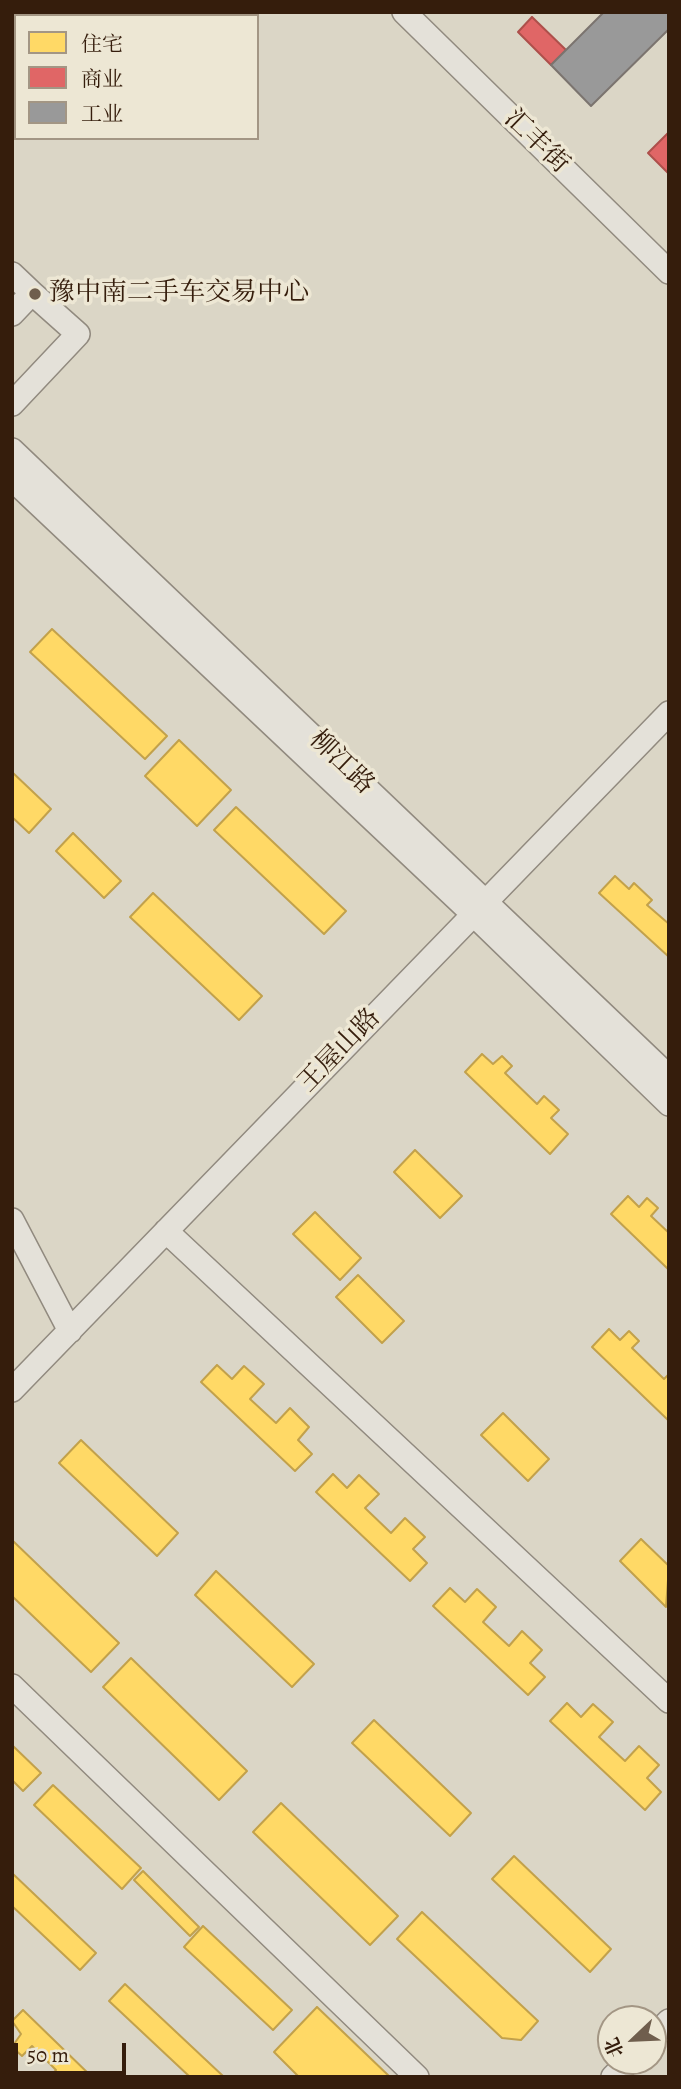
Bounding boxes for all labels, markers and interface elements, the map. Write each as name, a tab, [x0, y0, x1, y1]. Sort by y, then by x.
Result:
legend	[14, 14, 259, 140]
text: 住宅	[81, 30, 123, 58]
text: 商业	[81, 65, 123, 93]
text: 工业	[81, 100, 123, 128]
street label: 汇丰街	[497, 104, 575, 180]
place label: 豫中南二手车交易中心	[49, 278, 309, 310]
marker: 豫中南二手车交易中心	[27, 286, 43, 302]
street label: 柳江路	[302, 725, 380, 801]
street label: 王屋山路	[293, 1003, 387, 1099]
north arrow	[597, 2005, 667, 2075]
scale bar	[18, 2030, 130, 2074]
text: 北	[599, 2034, 630, 2061]
text: 50 m	[27, 2041, 69, 2069]

